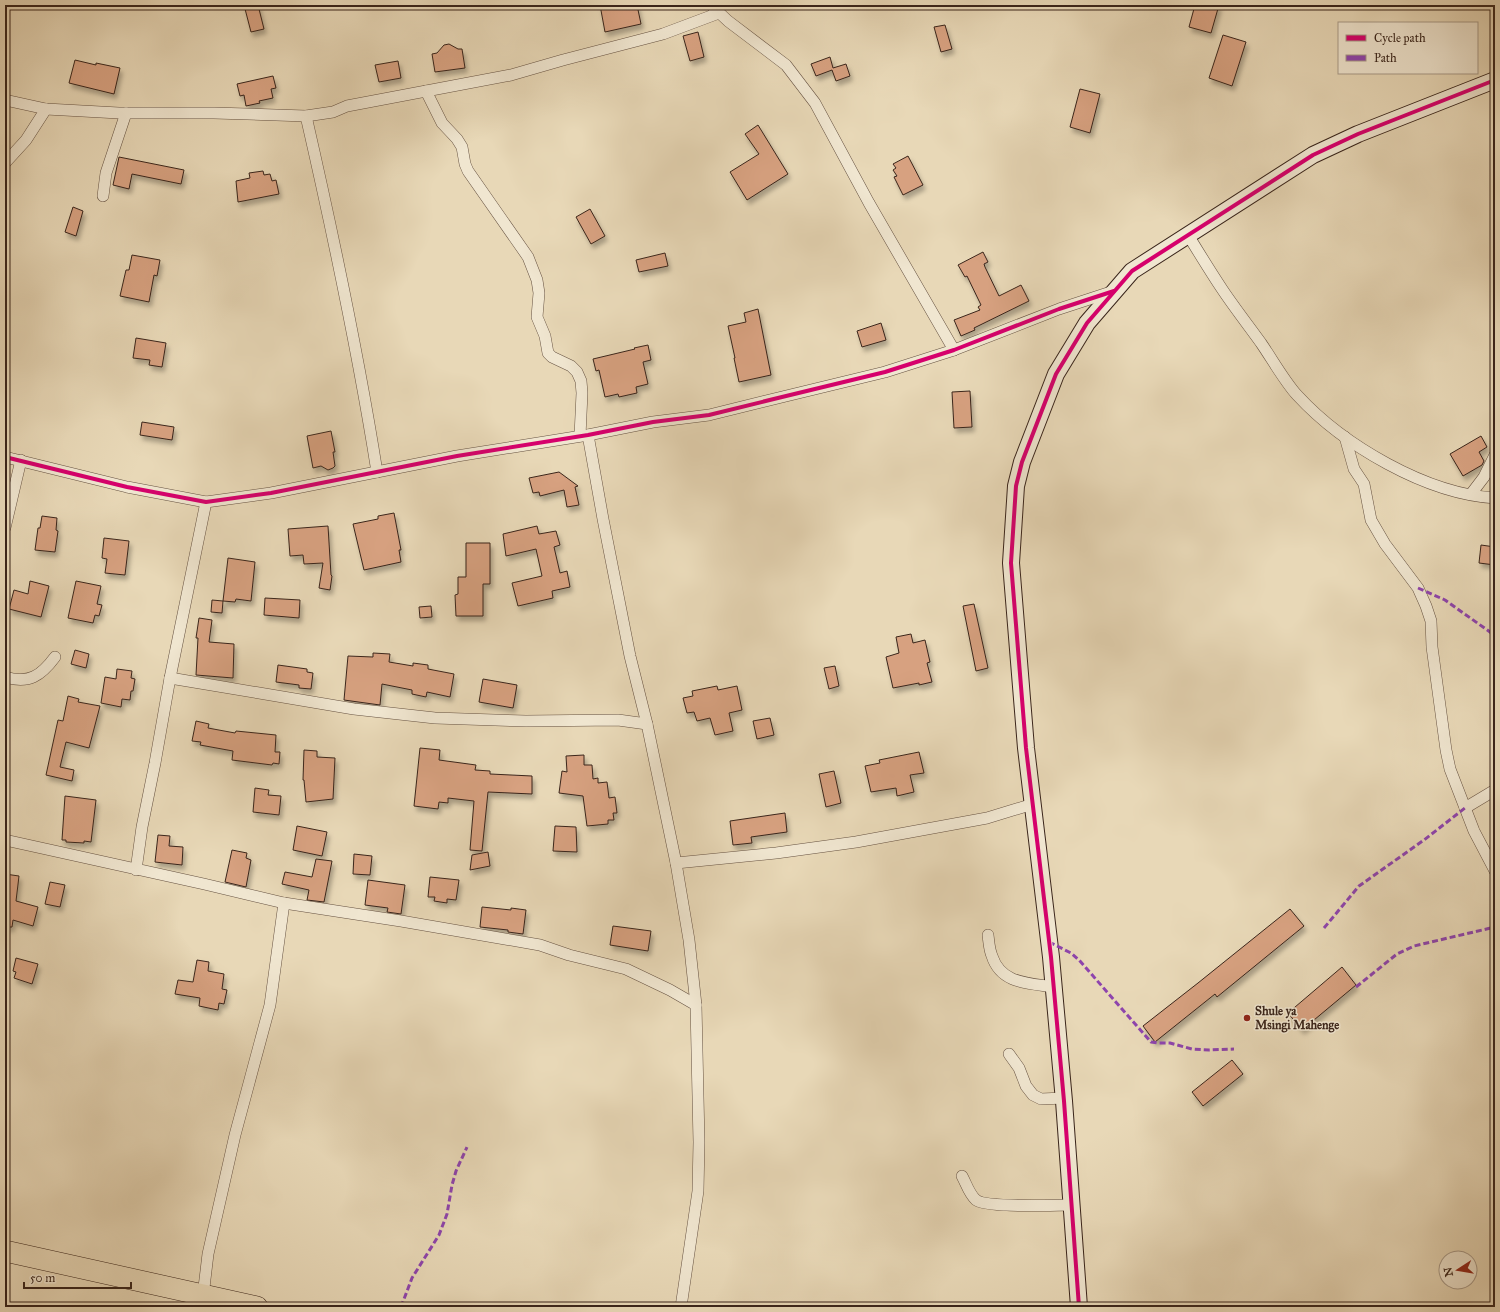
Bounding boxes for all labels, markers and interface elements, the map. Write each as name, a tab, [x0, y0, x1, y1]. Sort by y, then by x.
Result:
legend	[1338, 22, 1478, 74]
text: Cycle path	[1374, 31, 1426, 45]
text: Path	[1374, 51, 1397, 65]
place label: Shule ya Msingi Mahenge	[1255, 1004, 1339, 1033]
marker: Shule ya Msingi Mahenge	[1242, 1013, 1252, 1023]
north arrow	[1438, 1250, 1478, 1290]
scale bar	[24, 1264, 131, 1290]
text: N	[1441, 1265, 1456, 1278]
text: 50 m	[30, 1271, 55, 1285]

